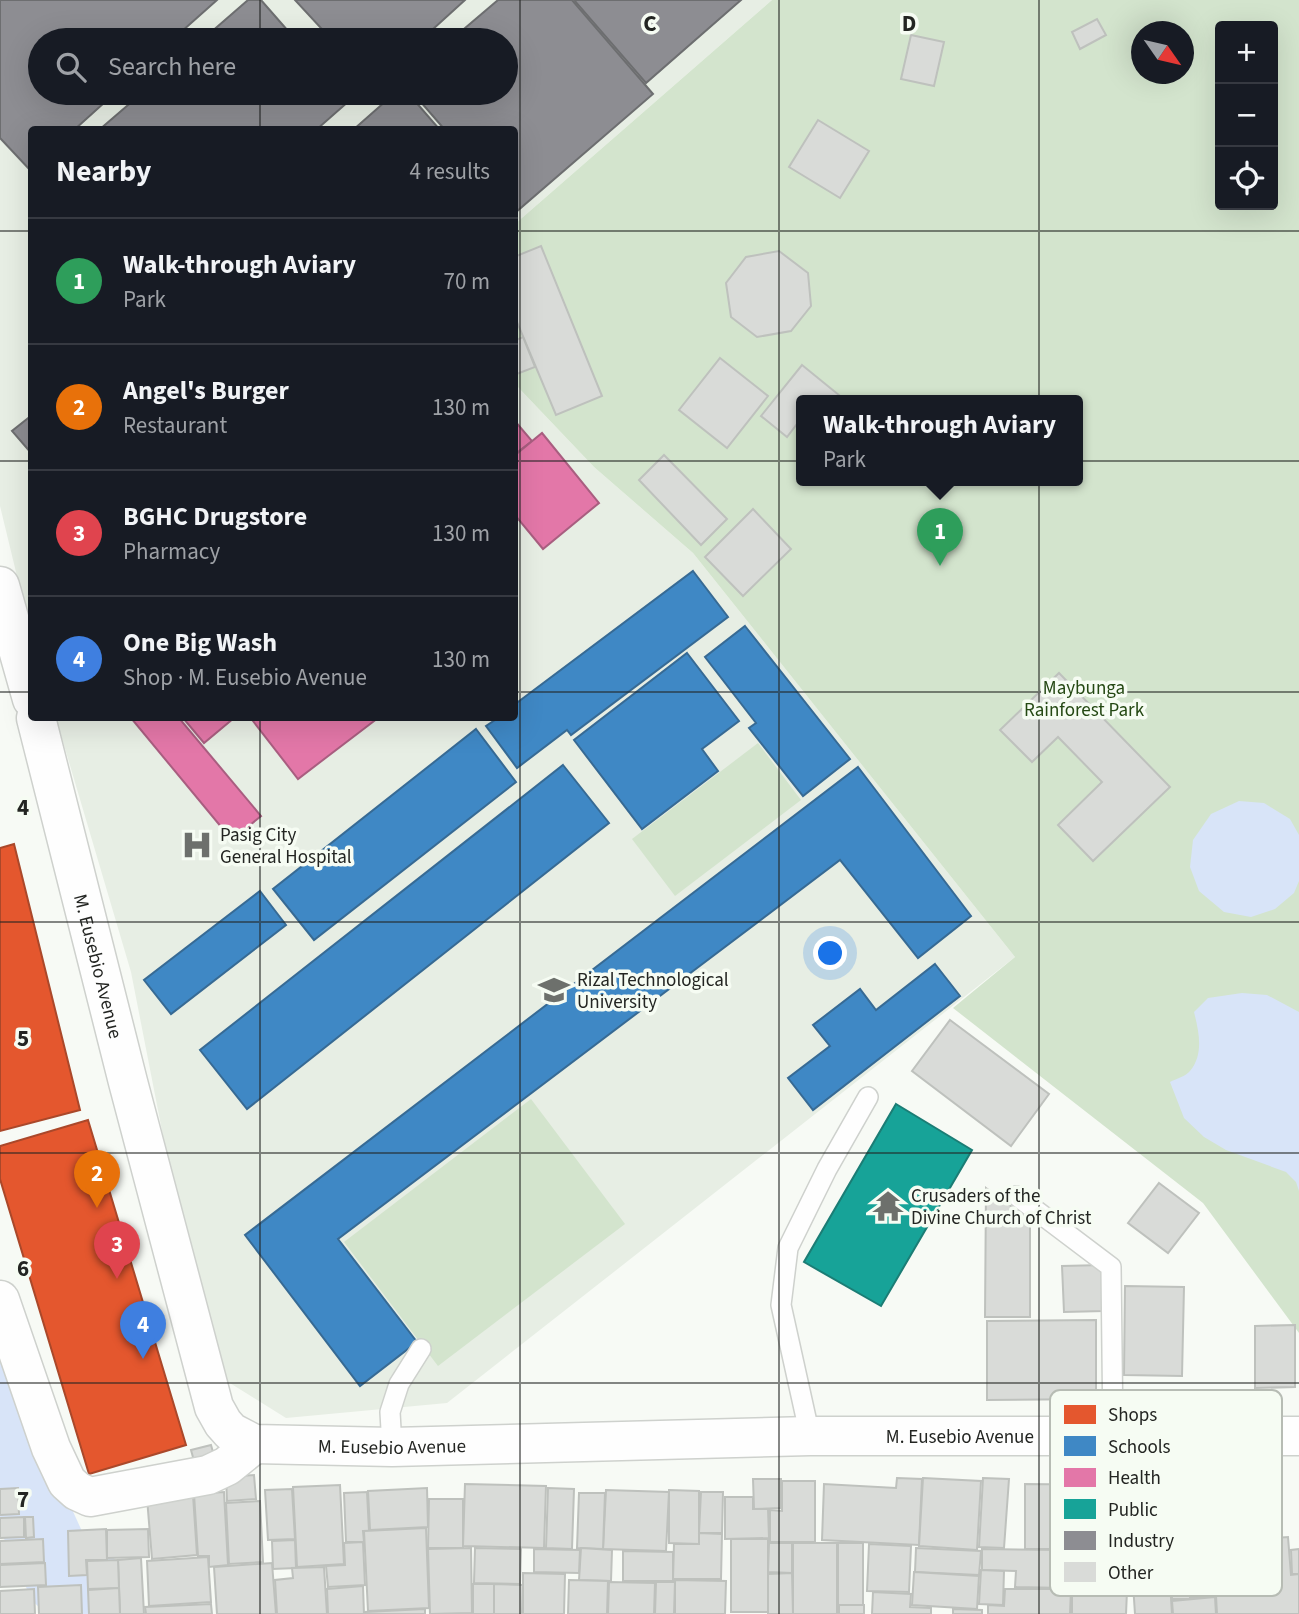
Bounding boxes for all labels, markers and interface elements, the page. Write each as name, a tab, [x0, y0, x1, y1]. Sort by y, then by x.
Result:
text: C	[643, 7, 657, 40]
text: D	[902, 7, 916, 40]
north arrow	[1131, 21, 1194, 84]
map controls	[1215, 21, 1278, 210]
button: +	[1215, 21, 1278, 84]
search box	[28, 28, 518, 105]
icon: search	[52, 48, 90, 86]
text: Search here	[108, 48, 236, 85]
button: −	[1215, 84, 1278, 147]
button: locate	[1215, 147, 1278, 210]
text: Nearby	[56, 150, 151, 193]
text: 4 results	[410, 155, 490, 188]
text: Walk-through Aviary	[123, 246, 356, 283]
text: 1	[73, 265, 85, 298]
text: 70 m	[443, 265, 490, 298]
text: Park	[123, 283, 166, 316]
text: Angel's Burger	[123, 372, 289, 409]
text: 2	[73, 391, 85, 424]
text: 130 m	[432, 391, 490, 424]
popup	[796, 395, 1083, 486]
text: Walk-through Aviary	[823, 406, 1056, 443]
text: Restaurant	[123, 409, 227, 442]
text: Park	[823, 443, 866, 476]
text: BGHC Drugstore	[123, 498, 307, 535]
pin: 1	[917, 508, 963, 566]
text: 3	[73, 517, 85, 550]
text: 130 m	[432, 517, 490, 550]
text: Pharmacy	[123, 535, 220, 568]
text: One Big Wash	[123, 624, 277, 661]
text: 4	[73, 643, 85, 676]
text: 130 m	[432, 643, 490, 676]
text: Shop · M. Eusebio Avenue	[123, 661, 367, 694]
park label: Maybunga Rainforest Park	[1024, 675, 1145, 724]
text: 4	[17, 791, 29, 824]
place label: Pasig City General Hospital	[220, 822, 352, 871]
hospital icon: Pasig City General Hospital	[180, 828, 214, 862]
street label: M. Eusebio Avenue	[66, 891, 129, 1042]
your location	[813, 936, 847, 970]
place label: Rizal Technological University	[577, 967, 729, 1016]
school or university icon: Rizal Technological University	[537, 973, 571, 1007]
text: 5	[17, 1022, 29, 1055]
pin: 2	[74, 1150, 120, 1208]
place label: Crusaders of the Divine Church of Christ	[911, 1183, 1092, 1232]
temple icon: Crusaders of the Divine Church of Christ	[871, 1189, 905, 1223]
pin: 3	[94, 1221, 140, 1279]
text: 6	[17, 1252, 29, 1285]
pin: 4	[120, 1301, 166, 1359]
legend	[1050, 1390, 1282, 1596]
text: Shops	[1108, 1402, 1157, 1429]
street label: M. Eusebio Avenue	[886, 1424, 1034, 1451]
street label: M. Eusebio Avenue	[318, 1433, 466, 1462]
text: Schools	[1108, 1434, 1171, 1461]
text: Health	[1108, 1465, 1161, 1492]
text: 7	[17, 1483, 29, 1516]
text: Public	[1108, 1497, 1158, 1524]
text: Industry	[1108, 1528, 1174, 1555]
text: Other	[1108, 1560, 1154, 1587]

